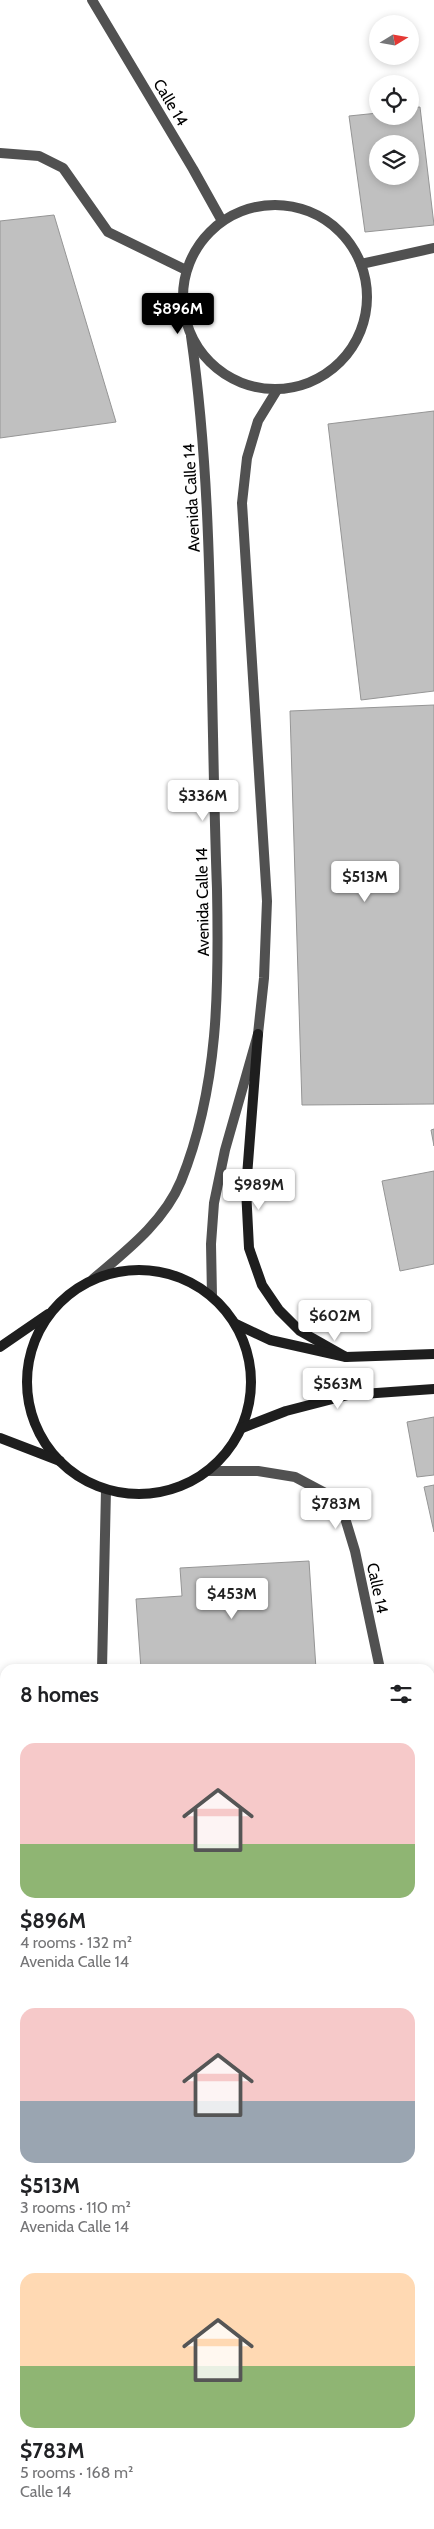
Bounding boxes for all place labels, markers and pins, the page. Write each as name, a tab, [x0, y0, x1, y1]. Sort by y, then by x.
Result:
pin: $896M	[143, 292, 213, 335]
pin: $336M	[168, 780, 238, 822]
pin: $513M	[330, 860, 400, 903]
pin: $989M	[224, 1168, 294, 1211]
pin: $602M	[300, 1300, 370, 1342]
pin: $563M	[303, 1368, 373, 1410]
pin: $783M	[301, 1488, 371, 1530]
pin: $453M	[197, 1578, 267, 1620]

